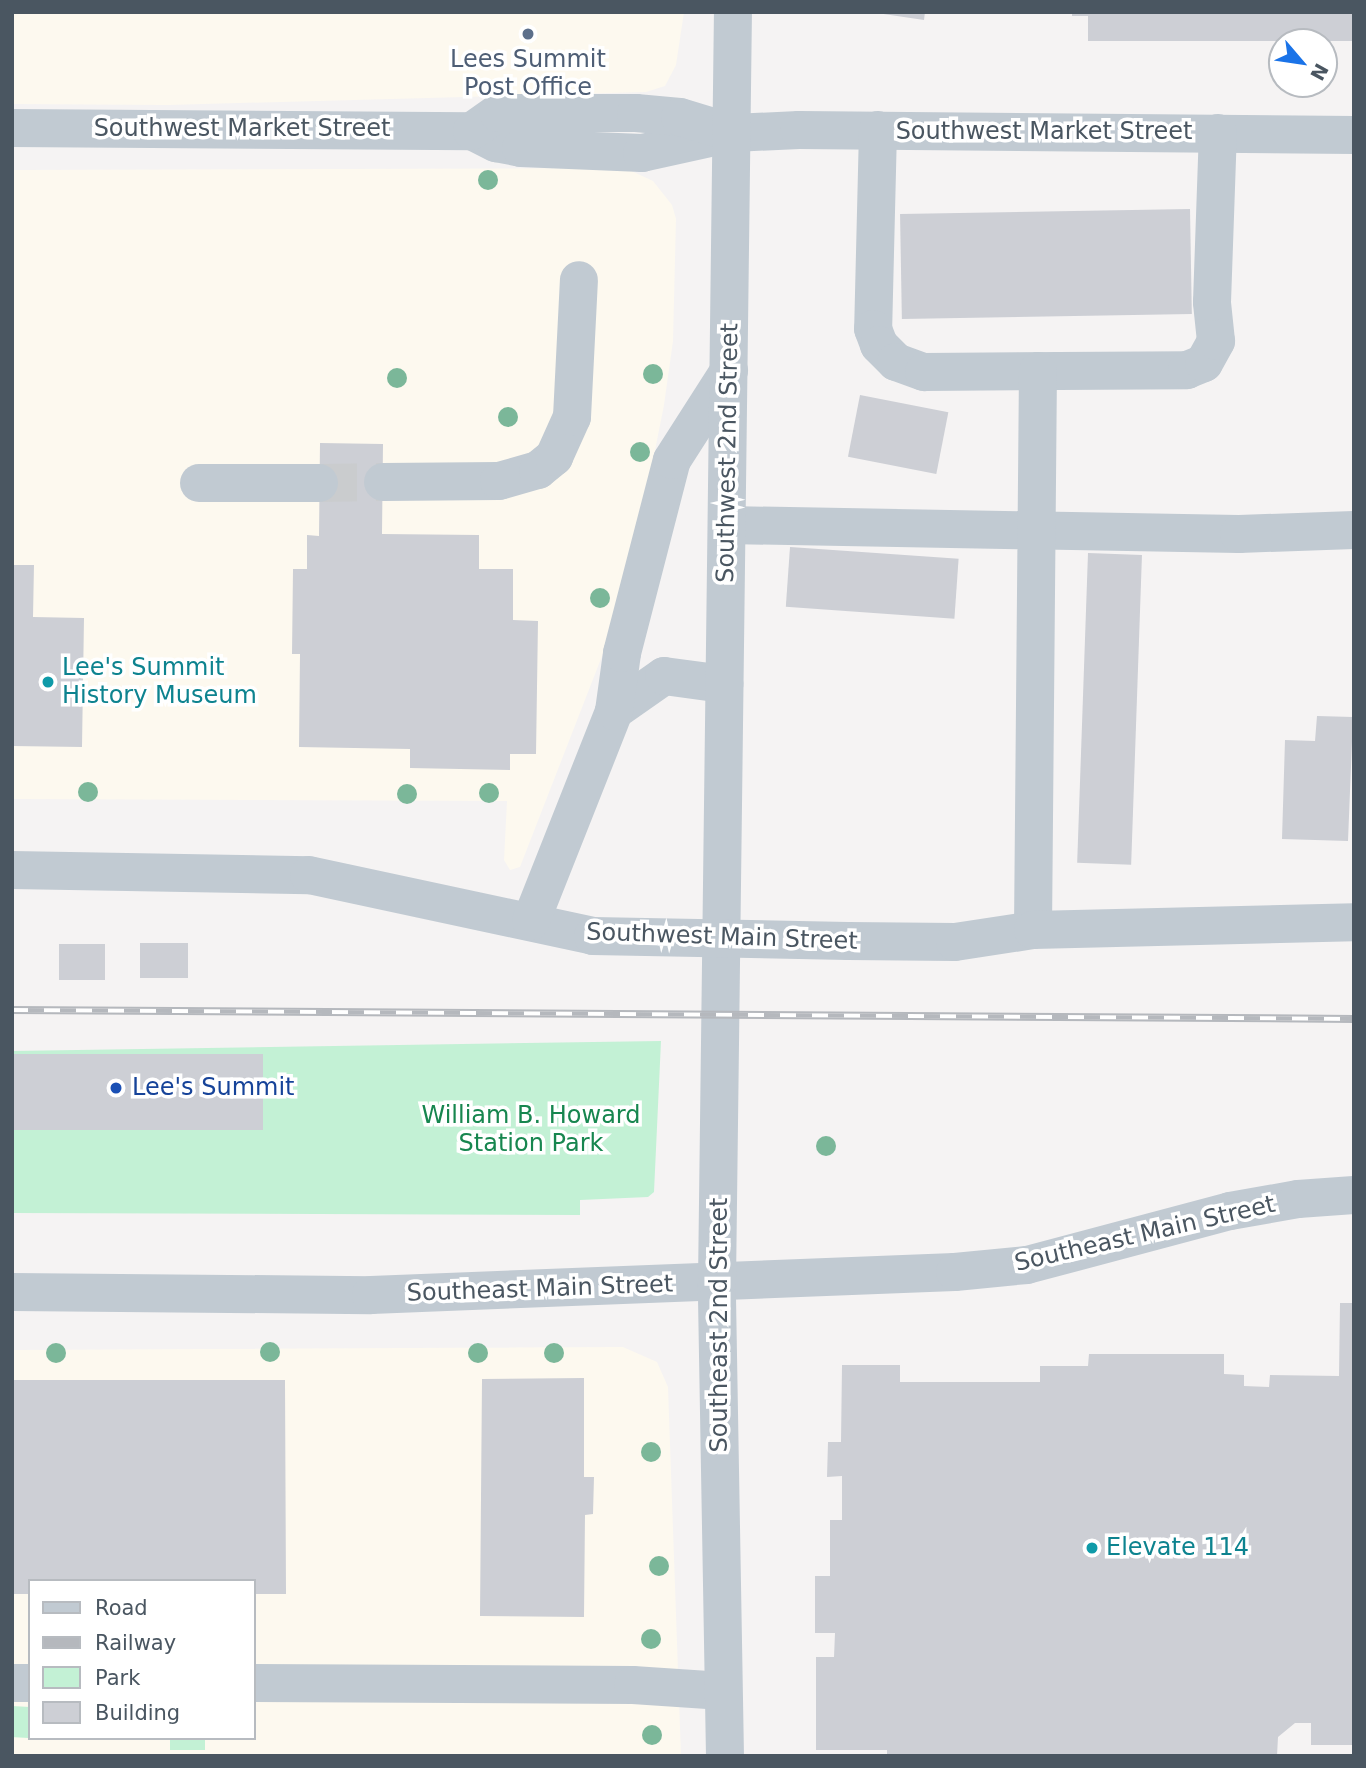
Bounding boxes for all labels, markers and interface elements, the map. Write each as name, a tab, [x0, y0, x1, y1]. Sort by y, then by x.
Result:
marker: Lees Summit Post Office	[520, 26, 536, 42]
north arrow	[1268, 28, 1338, 98]
place label: Lees Summit Post Office	[450, 46, 606, 102]
text: N	[1306, 60, 1333, 85]
street label: Southwest Market Street	[94, 115, 390, 143]
street label: Southwest Market Street	[896, 118, 1192, 146]
street label: Southwest 2nd Street	[711, 323, 745, 583]
place label: Lee's Summit History Museum	[62, 654, 257, 710]
marker: Lee's Summit History Museum	[40, 674, 56, 690]
street label: Southwest Main Street	[586, 918, 858, 956]
place label: Lee's Summit	[132, 1074, 294, 1102]
marker: Lee's Summit	[106, 1078, 126, 1098]
park label: William B. Howard Station Park	[421, 1102, 641, 1158]
street label: Southeast Main Street	[1012, 1190, 1278, 1278]
street label: Southeast 2nd Street	[706, 1197, 734, 1453]
street label: Southeast Main Street	[406, 1270, 674, 1308]
place label: Elevate 114	[1106, 1534, 1249, 1562]
marker: Elevate 114	[1084, 1540, 1100, 1556]
legend	[28, 1579, 256, 1740]
text: Road	[95, 1596, 148, 1620]
text: Railway	[95, 1631, 176, 1655]
text: Park	[95, 1666, 140, 1690]
text: Building	[95, 1701, 180, 1725]

